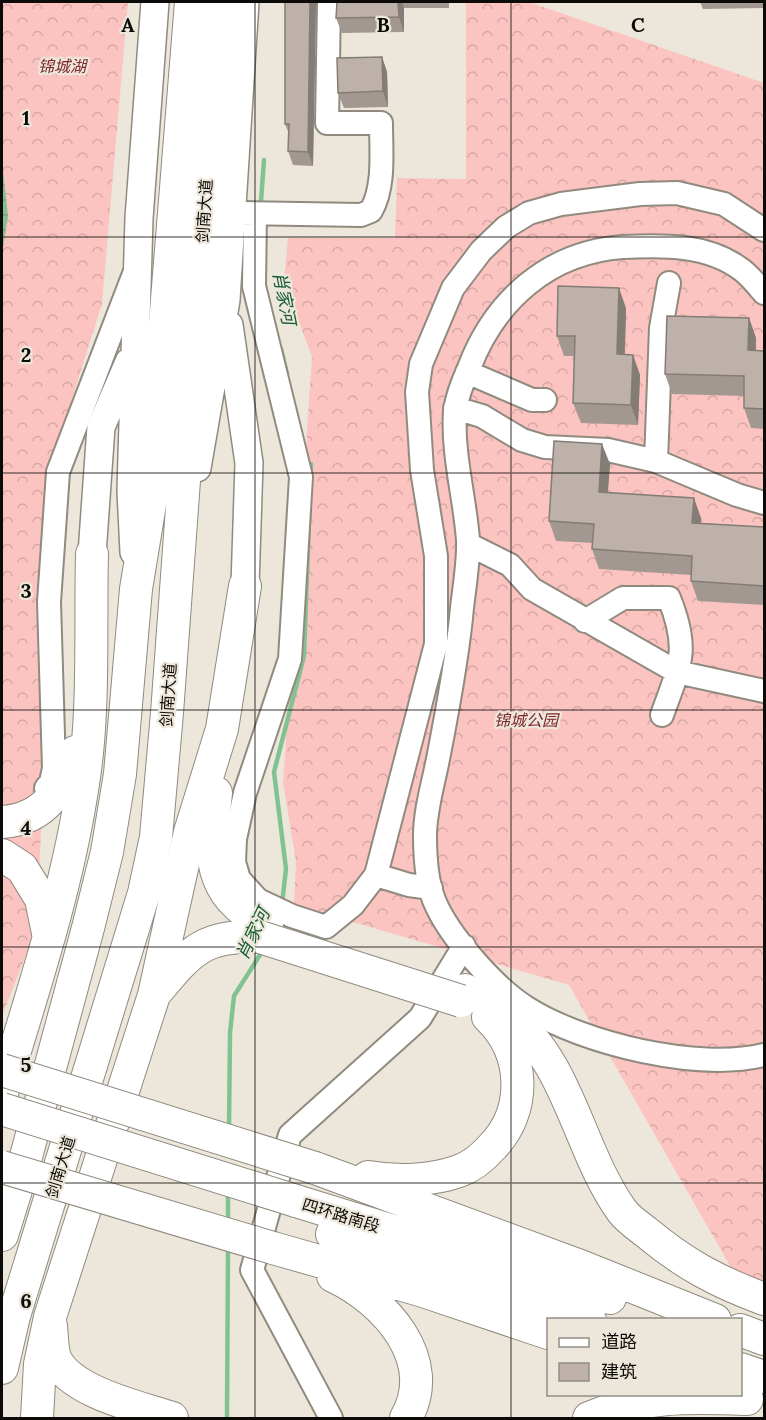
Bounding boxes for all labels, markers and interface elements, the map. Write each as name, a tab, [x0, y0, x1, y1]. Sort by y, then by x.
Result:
text: A	[121, 12, 135, 37]
text: B	[376, 12, 390, 37]
text: C	[631, 12, 645, 37]
park label: 锦城湖	[38, 56, 89, 76]
text: 1	[22, 105, 30, 130]
street label: 剑南大道	[192, 178, 216, 244]
water label: 肖家河	[268, 269, 302, 330]
text: 2	[21, 342, 31, 367]
text: 3	[20, 578, 32, 603]
street label: 剑南大道	[156, 662, 180, 728]
park label: 锦城公园	[494, 710, 560, 730]
text: 4	[21, 815, 32, 840]
water label: 肖家河	[230, 902, 276, 963]
text: 5	[21, 1052, 32, 1077]
street label: 剑南大道	[41, 1133, 79, 1201]
street label: 四环路南段	[300, 1194, 382, 1236]
text: 6	[20, 1288, 32, 1313]
legend	[547, 1318, 742, 1396]
text: 道路	[601, 1330, 637, 1353]
text: 建筑	[601, 1360, 637, 1383]

